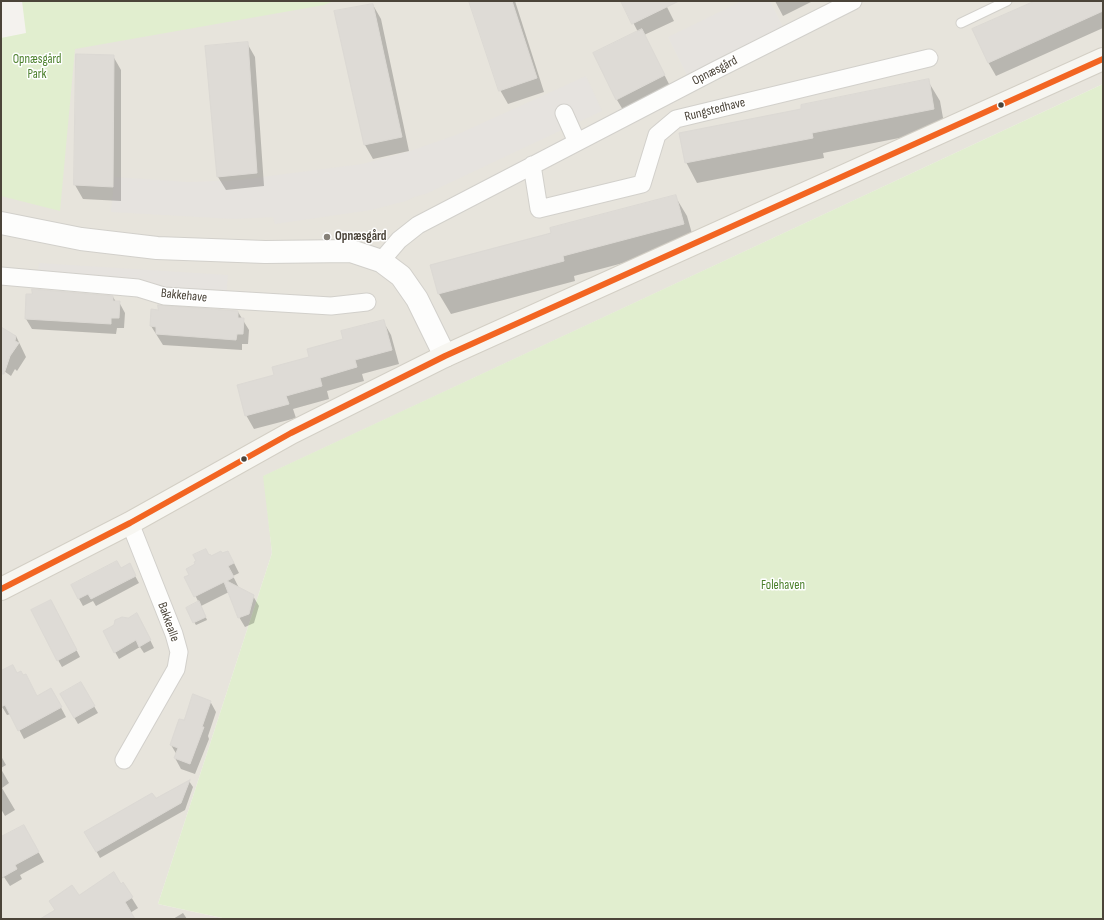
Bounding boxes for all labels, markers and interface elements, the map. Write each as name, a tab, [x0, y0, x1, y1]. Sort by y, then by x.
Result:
park label: Opnæsgård Park	[13, 52, 61, 83]
street label: Opnæsgård	[690, 53, 740, 89]
street label: Rungstedhave	[683, 95, 747, 125]
unlabelled marker	[996, 100, 1006, 110]
place label: Opnæsgård	[335, 229, 387, 245]
marker: Opnæsgård	[322, 232, 332, 242]
street label: Bakkehave	[160, 286, 208, 306]
unlabelled marker	[239, 454, 249, 464]
park label: Folehaven	[761, 578, 805, 594]
street label: Bakkealle	[154, 600, 182, 644]

